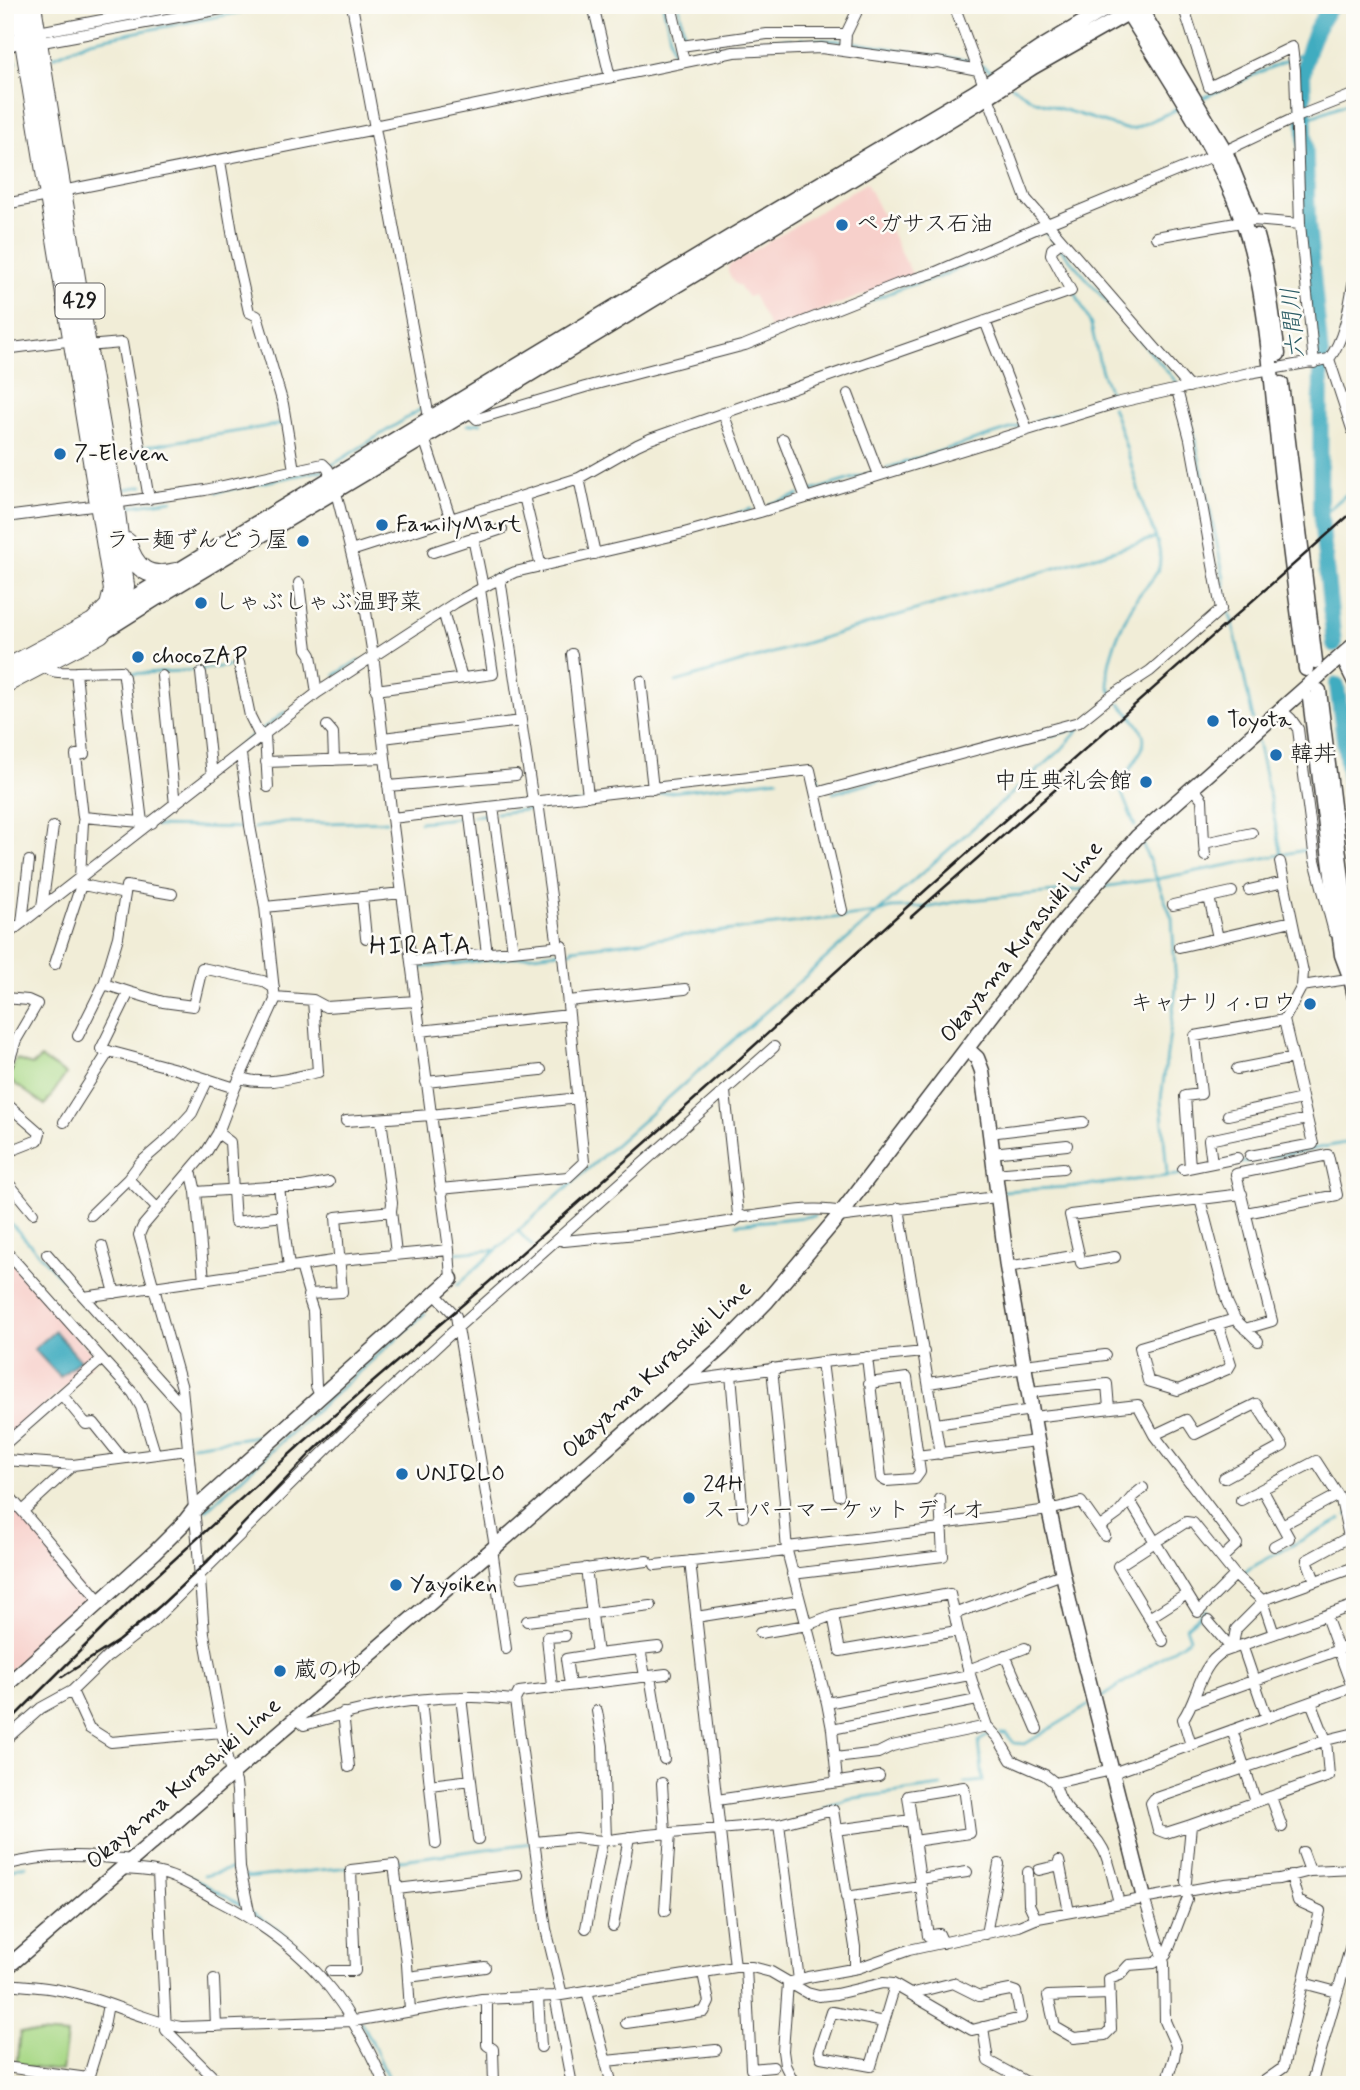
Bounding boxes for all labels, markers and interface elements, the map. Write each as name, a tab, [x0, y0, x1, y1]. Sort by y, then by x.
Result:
place label: ペガサス石油	[856, 210, 993, 240]
marker: ペガサス石油	[834, 217, 850, 233]
road number: 429	[56, 284, 104, 318]
water label: 六間川	[1275, 286, 1313, 360]
place label: 7-Eleven	[74, 439, 169, 469]
marker: 7-Eleven	[52, 446, 68, 462]
place label: FamilyMart	[396, 510, 522, 540]
marker: FamilyMart	[374, 517, 390, 533]
place label: ラー麺ずんどう屋	[106, 526, 289, 556]
marker: ラー麺ずんどう屋	[295, 533, 311, 549]
place label: しゃぶしゃぶ温野菜	[215, 588, 422, 618]
marker: しゃぶしゃぶ温野菜	[193, 595, 209, 611]
place label: chocoZAP	[152, 642, 247, 672]
marker: chocoZAP	[130, 649, 146, 665]
place label: Toyota	[1227, 706, 1292, 736]
marker: Toyota	[1205, 713, 1221, 729]
place label: 韓丼	[1290, 740, 1336, 770]
marker: 韓丼	[1268, 747, 1284, 763]
place label: 中庄典礼会館	[994, 767, 1132, 797]
marker: 中庄典礼会館	[1138, 774, 1154, 790]
street label: Okayama Kurashiki Line	[934, 835, 1110, 1049]
district label: HIRATA	[369, 930, 473, 964]
place label: キャナリィ·ロウ	[1130, 989, 1296, 1019]
marker: キャナリィ·ロウ	[1302, 996, 1318, 1012]
street label: Okayama Kurashiki Line	[556, 1274, 758, 1466]
place label: UNIQLO	[416, 1459, 505, 1489]
marker: UNIQLO	[394, 1466, 410, 1482]
place label: 24H スーパーマーケット ディオ	[703, 1470, 985, 1526]
marker: 24H スーパーマーケット ディオ	[681, 1490, 697, 1506]
place label: Yayoiken	[410, 1570, 497, 1600]
marker: Yayoiken	[388, 1577, 404, 1593]
place label: 蔵のゆ	[294, 1656, 363, 1686]
marker: 蔵のゆ	[272, 1663, 288, 1679]
street label: Okayama Kurashiki Line	[80, 1691, 288, 1877]

